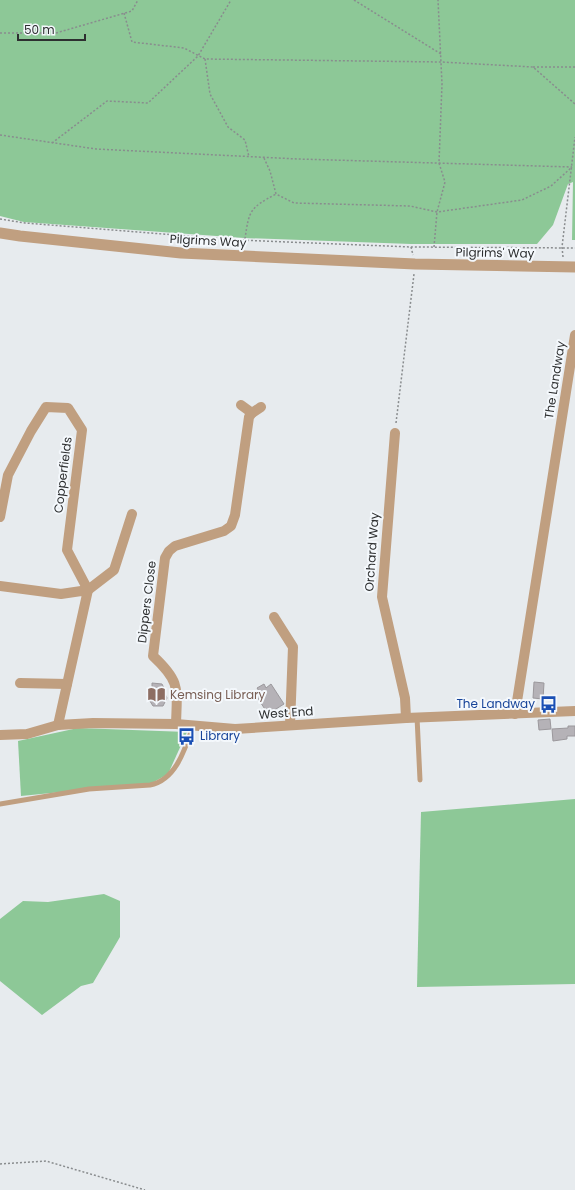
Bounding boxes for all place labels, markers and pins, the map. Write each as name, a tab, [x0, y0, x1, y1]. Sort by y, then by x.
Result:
library icon: Kemsing Library	[147, 685, 167, 705]
place label: Kemsing Library	[170, 686, 266, 703]
bus stop icon: The Landway	[538, 694, 558, 714]
place label: The Landway	[456, 695, 535, 712]
bus stop icon: Library	[177, 726, 197, 746]
place label: Library	[200, 727, 240, 744]

